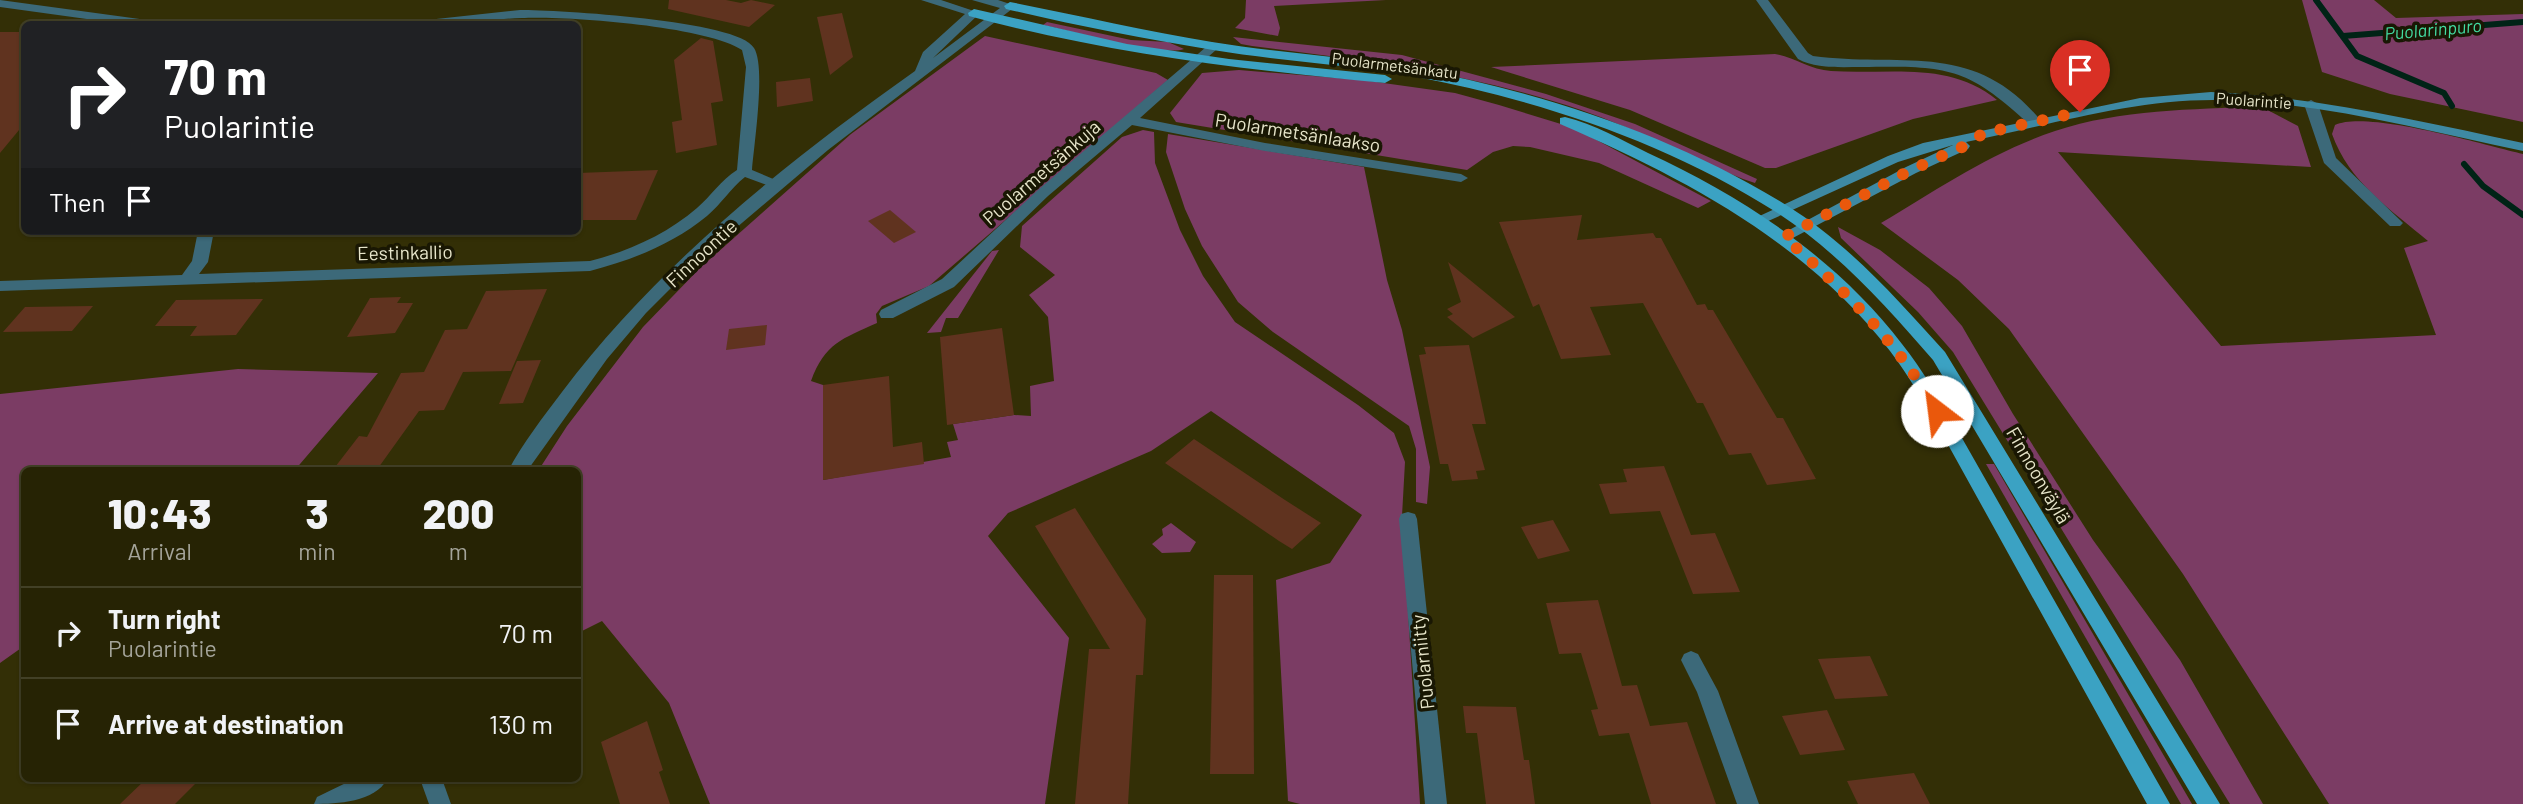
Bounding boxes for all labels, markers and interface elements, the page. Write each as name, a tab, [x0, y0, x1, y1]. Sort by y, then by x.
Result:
water label: Puolarinpuro	[2383, 14, 2483, 44]
pin	[2050, 40, 2110, 112]
text: 70 m	[164, 46, 267, 105]
street label: Puolarmetsänkatu	[1331, 48, 1459, 82]
icon: right	[49, 49, 140, 140]
icon: arrive	[2061, 51, 2099, 89]
street label: Puolarintie	[2216, 88, 2292, 112]
text: Puolarintie	[164, 106, 315, 144]
street label: Puolarmetsänlaakso	[1214, 108, 1382, 156]
street label: Puolarmetsänkuja	[977, 115, 1105, 229]
icon: arrive	[120, 182, 158, 220]
text: Then	[49, 186, 106, 217]
street label: Finnoontie	[661, 214, 741, 292]
street label: Eestinkallio	[357, 240, 453, 264]
position arrow	[1900, 374, 1974, 448]
street label: Finnoonväylä	[2002, 423, 2076, 527]
text: 10:43	[108, 487, 212, 537]
text: 3	[305, 487, 328, 537]
text: 200	[422, 487, 494, 537]
text: Arrival	[128, 537, 192, 565]
text: min	[298, 537, 336, 565]
text: m	[449, 537, 468, 565]
text: Turn right	[108, 603, 221, 634]
street label: Puolarniitty	[1406, 613, 1438, 711]
icon: right	[49, 614, 87, 652]
text: 70 m	[499, 617, 553, 648]
text: Puolarintie	[108, 634, 217, 662]
icon: arrive	[49, 705, 87, 743]
text: Arrive at destination	[108, 708, 344, 739]
text: 130 m	[489, 708, 553, 739]

